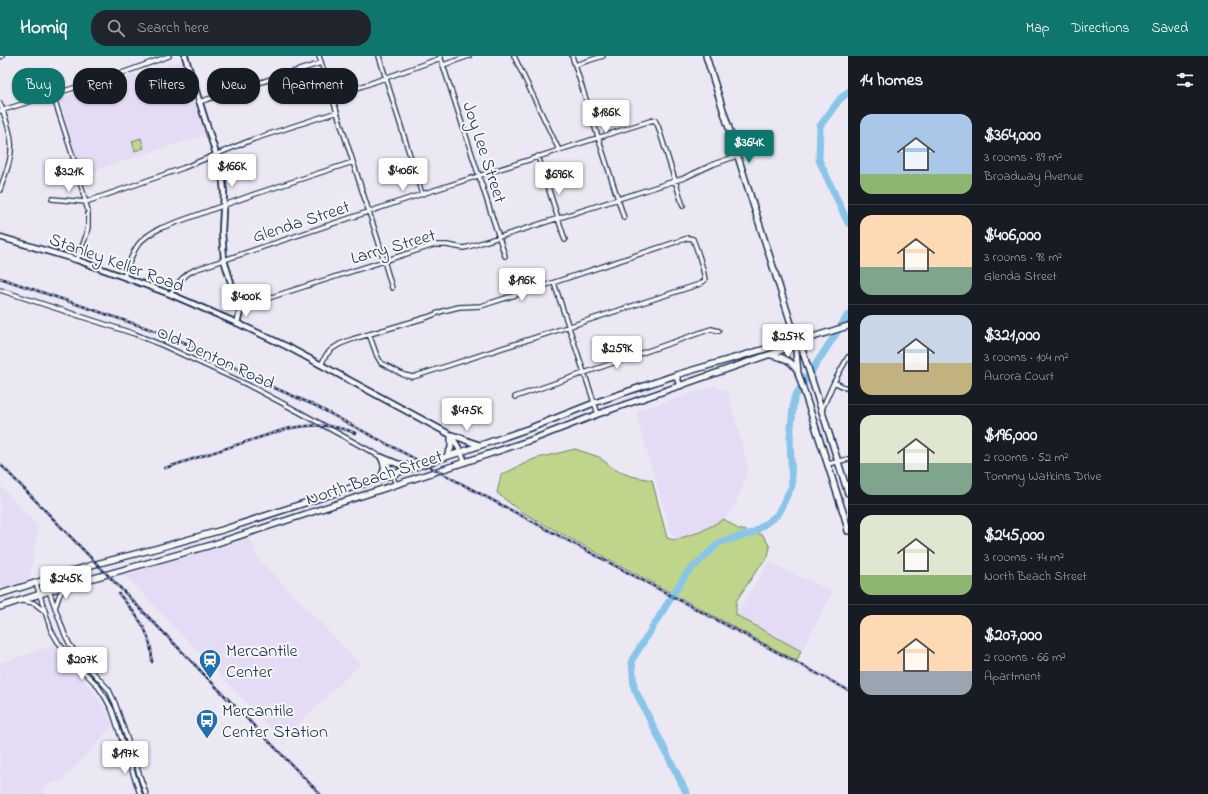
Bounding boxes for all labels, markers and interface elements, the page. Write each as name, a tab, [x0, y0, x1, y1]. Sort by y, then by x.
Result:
search box	[91, 10, 371, 46]
text: Homiq	[20, 15, 67, 42]
icon: search	[105, 17, 127, 39]
text: Search here	[137, 17, 209, 39]
text: Map	[1026, 18, 1049, 39]
text: Directions	[1071, 18, 1129, 39]
text: Saved	[1151, 18, 1188, 39]
chip: Buy	[12, 68, 65, 104]
chip: Rent	[73, 68, 127, 104]
chip: Filters	[135, 68, 199, 104]
chip: New	[207, 68, 260, 104]
chip: Apartment	[268, 68, 358, 104]
text: 14 homes	[860, 68, 923, 93]
icon: filters	[1174, 69, 1196, 91]
street label: Joy Lee Street	[454, 99, 512, 207]
pin: $186K	[578, 100, 634, 134]
text: $186K	[592, 103, 620, 122]
text: $364,000	[984, 123, 1041, 148]
pin: $364K	[721, 130, 777, 164]
icon: home	[892, 130, 940, 178]
text: $364K	[734, 133, 764, 152]
text: 3 rooms · 89 m²	[984, 148, 1062, 167]
pin: $166K	[204, 154, 260, 188]
text: $166K	[217, 157, 247, 176]
pin: $406K	[375, 158, 431, 192]
pin: $321K	[41, 159, 97, 193]
text: $406K	[388, 161, 418, 180]
text: $321K	[54, 162, 84, 181]
pin: $696K	[531, 162, 587, 196]
text: $696K	[544, 165, 574, 184]
text: Broadway Avenue	[984, 167, 1083, 186]
street label: Glenda Street	[250, 195, 354, 251]
street label: Larry Street	[348, 223, 439, 272]
text: $406,000	[984, 223, 1041, 248]
street label: Stanley Keller Road	[45, 227, 187, 300]
icon: home	[892, 231, 940, 279]
text: 3 rooms · 98 m²	[984, 248, 1062, 267]
text: Glenda Street	[984, 267, 1057, 286]
pin: $196K	[494, 268, 550, 302]
text: $196K	[508, 271, 536, 290]
pin: $400K	[218, 284, 274, 318]
text: $400K	[231, 287, 261, 306]
street label: Old Denton Road	[152, 320, 278, 398]
text: $321,000	[984, 323, 1040, 348]
pin: $257K	[760, 324, 816, 358]
text: $257K	[771, 327, 805, 346]
icon: home	[892, 331, 940, 379]
pin: $259K	[589, 336, 645, 370]
text: $259K	[601, 339, 633, 358]
text: 3 rooms · 104 m²	[984, 348, 1068, 367]
text: Aurora Court	[984, 367, 1054, 386]
pin: $475K	[439, 398, 495, 432]
text: $475K	[451, 401, 483, 420]
text: $196,000	[984, 423, 1037, 448]
icon: home	[892, 431, 940, 479]
street label: North Beach Street	[303, 445, 446, 513]
text: 2 rooms · 52 m²	[984, 448, 1068, 467]
text: Tommy Watkins Drive	[984, 467, 1101, 486]
text: $245,000	[984, 523, 1044, 548]
icon: home	[892, 531, 940, 579]
text: 3 rooms · 74 m²	[984, 548, 1064, 567]
pin: $245K	[38, 566, 94, 600]
text: North Beach Street	[984, 567, 1087, 586]
text: $245K	[49, 569, 83, 588]
text: $207,000	[984, 623, 1042, 648]
icon: home	[892, 631, 940, 679]
place label: Mercantile Center	[226, 639, 298, 686]
pin: $207K	[54, 647, 110, 681]
station icon: Mercantile Center	[197, 647, 223, 680]
text: 2 rooms · 66 m²	[984, 648, 1066, 667]
text: $207K	[66, 650, 98, 669]
text: Apartment	[984, 667, 1041, 686]
place label: Mercantile Center Station	[222, 699, 328, 746]
bus stop icon: Mercantile Center Station	[194, 707, 220, 740]
pin: $197K	[97, 741, 153, 775]
text: $197K	[111, 744, 139, 763]

